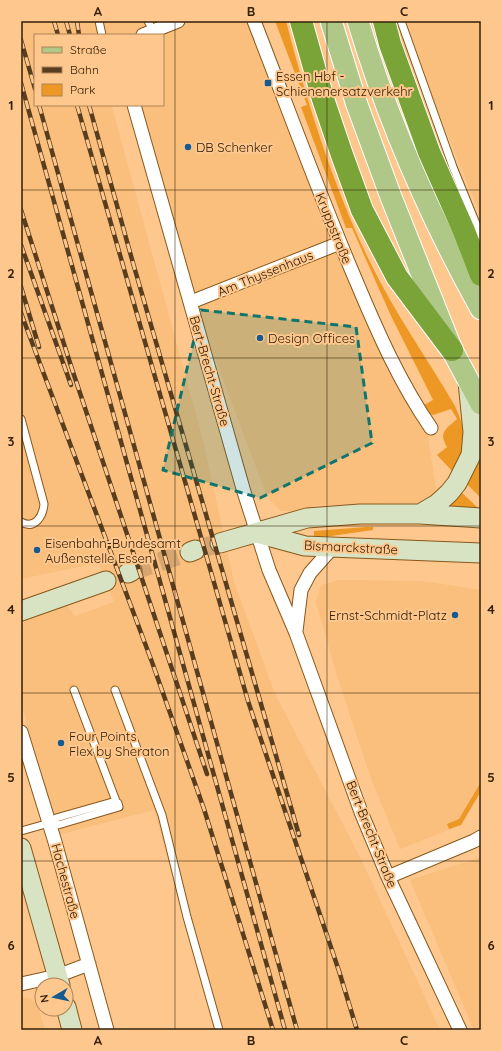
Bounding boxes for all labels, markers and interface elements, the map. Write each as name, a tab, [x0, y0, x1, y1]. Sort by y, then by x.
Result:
text: A	[94, 3, 103, 19]
text: B	[247, 3, 255, 19]
text: C	[400, 3, 408, 19]
legend	[34, 34, 164, 106]
text: Straße	[70, 42, 107, 57]
text: Bahn	[70, 62, 99, 77]
place label: Essen Hbf - Schienenersatzverkehr	[276, 68, 413, 99]
marker: Essen Hbf - Schienenersatzverkehr	[263, 78, 273, 88]
text: Park	[70, 82, 95, 97]
text: 1	[8, 97, 14, 113]
text: 1	[488, 97, 494, 113]
place label: DB Schenker	[196, 139, 273, 155]
marker: DB Schenker	[183, 142, 193, 152]
street label: Kruppstraße	[312, 190, 356, 266]
street label: Am Thyssenhaus	[215, 246, 315, 300]
text: 2	[7, 265, 15, 281]
text: 2	[487, 265, 495, 281]
street label: Bert-Brecht-Straße	[187, 314, 233, 428]
place label: Design Offices	[268, 330, 355, 346]
marker: Design Offices	[255, 333, 265, 343]
text: 3	[8, 433, 15, 449]
text: 3	[488, 433, 495, 449]
place label: Eisenbahn-Bundesamt Außenstelle Essen	[45, 535, 181, 566]
street label: Bismarckstraße	[304, 537, 398, 557]
marker: Eisenbahn-Bundesamt Außenstelle Essen	[32, 545, 42, 555]
text: 4	[7, 601, 15, 617]
text: 4	[487, 601, 495, 617]
place label: Ernst-Schmidt-Platz	[329, 607, 447, 623]
marker: Ernst-Schmidt-Platz	[450, 610, 460, 620]
place label: Four Points Flex by Sheraton	[69, 728, 170, 759]
marker: Four Points Flex by Sheraton	[56, 738, 66, 748]
text: 5	[7, 769, 15, 785]
text: 5	[487, 769, 495, 785]
street label: Bert-Brecht-Straße	[343, 778, 401, 890]
street label: Hachestraße	[48, 842, 84, 920]
text: 6	[7, 937, 15, 953]
text: 6	[487, 937, 495, 953]
north arrow	[34, 977, 74, 1017]
text: N	[37, 993, 52, 1004]
text: A	[94, 1032, 103, 1048]
text: B	[247, 1032, 255, 1048]
text: C	[400, 1032, 408, 1048]

